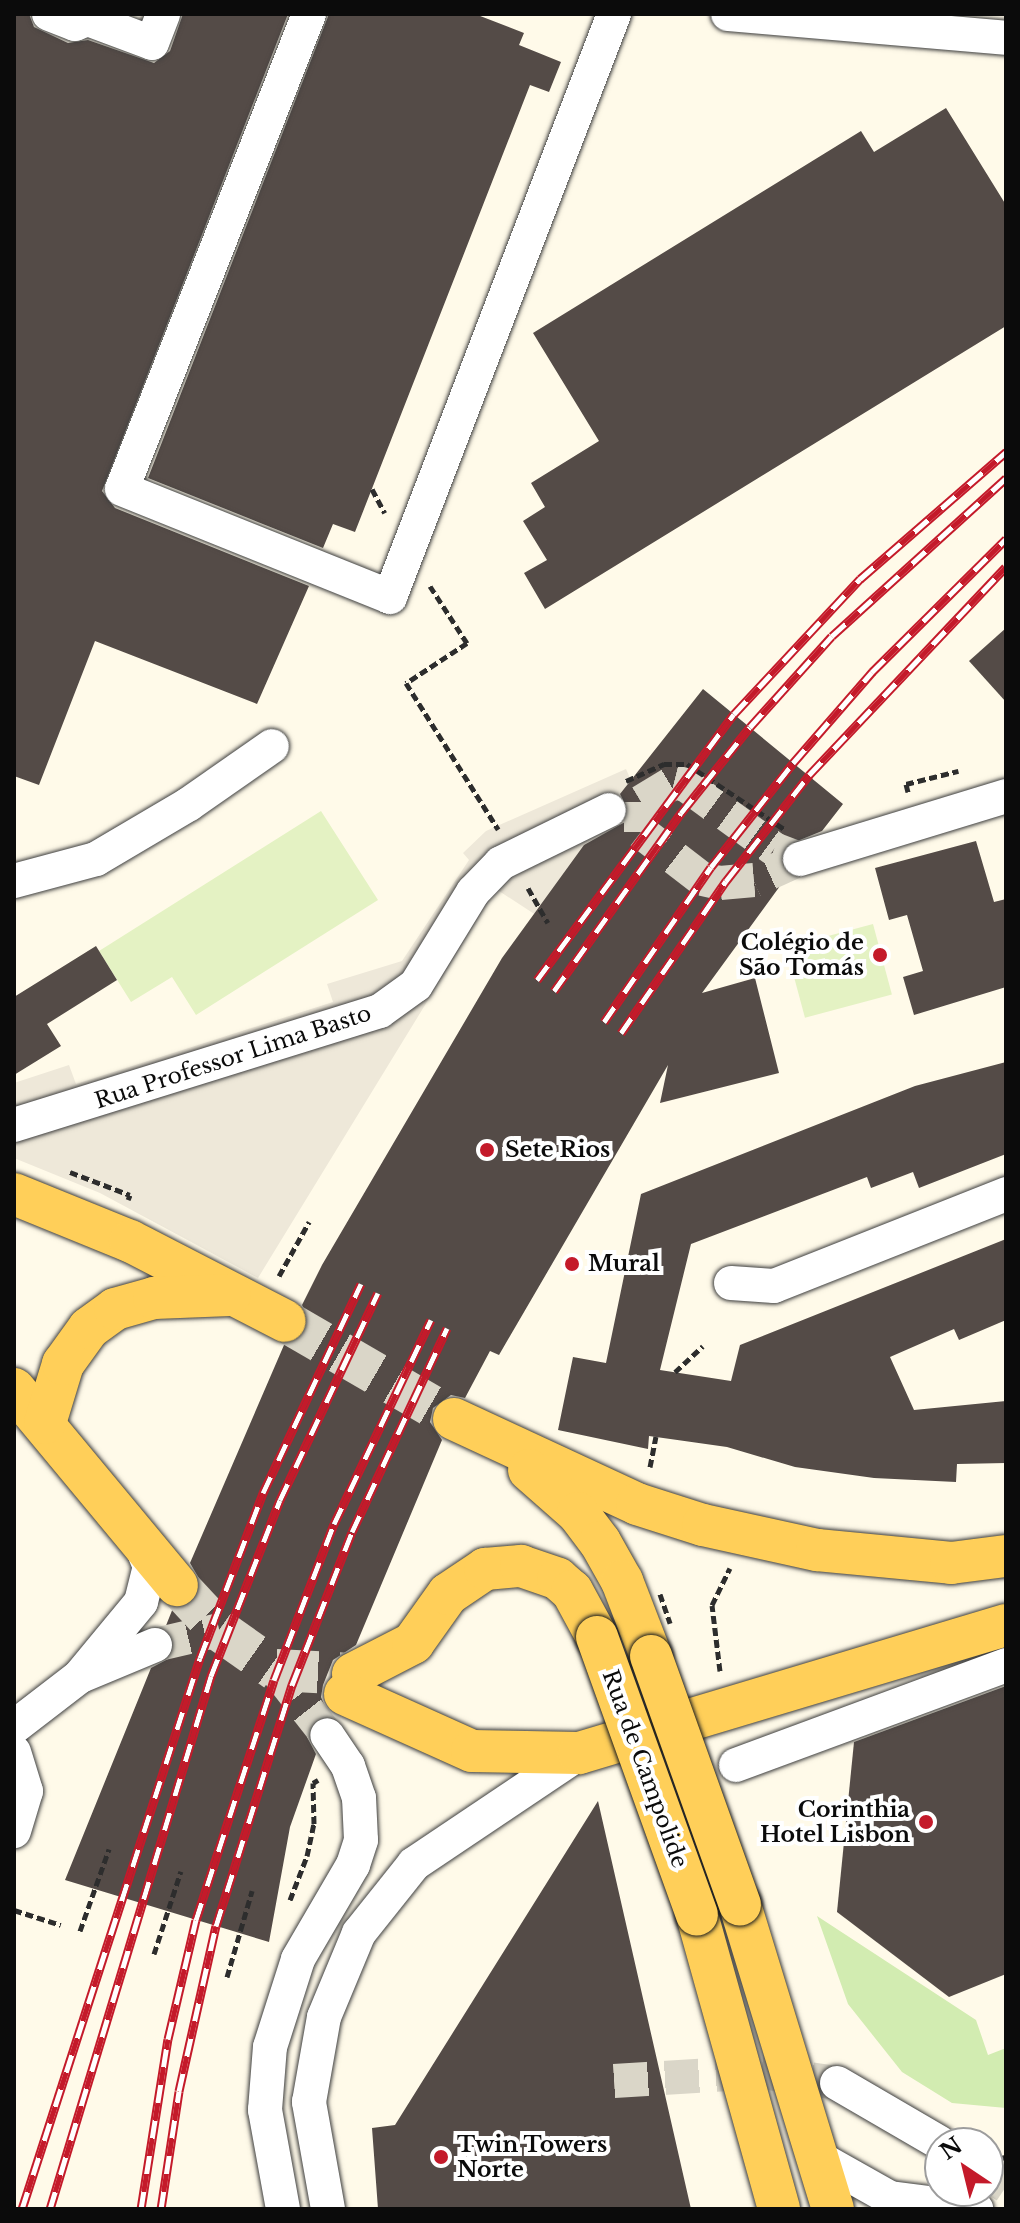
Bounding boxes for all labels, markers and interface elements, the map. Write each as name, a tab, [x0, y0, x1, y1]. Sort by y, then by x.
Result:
place label: Colégio de São Tomás	[738, 929, 864, 980]
marker: Colégio de São Tomás	[871, 946, 889, 964]
street label: Rua Professor Lima Basto	[91, 1000, 375, 1114]
place label: Sete Rios	[505, 1137, 610, 1163]
marker: Sete Rios	[476, 1139, 498, 1161]
place label: Mural	[588, 1251, 660, 1277]
marker: Mural	[563, 1255, 581, 1273]
street label: Rua de Campolide	[597, 1666, 693, 1872]
place label: Corinthia Hotel Lisbon	[760, 1796, 910, 1848]
marker: Corinthia Hotel Lisbon	[917, 1813, 935, 1831]
north arrow	[924, 2127, 1004, 2207]
place label: Twin Towers Norte	[457, 2131, 608, 2182]
text: N	[935, 2132, 967, 2166]
marker: Twin Towers Norte	[432, 2148, 450, 2166]

